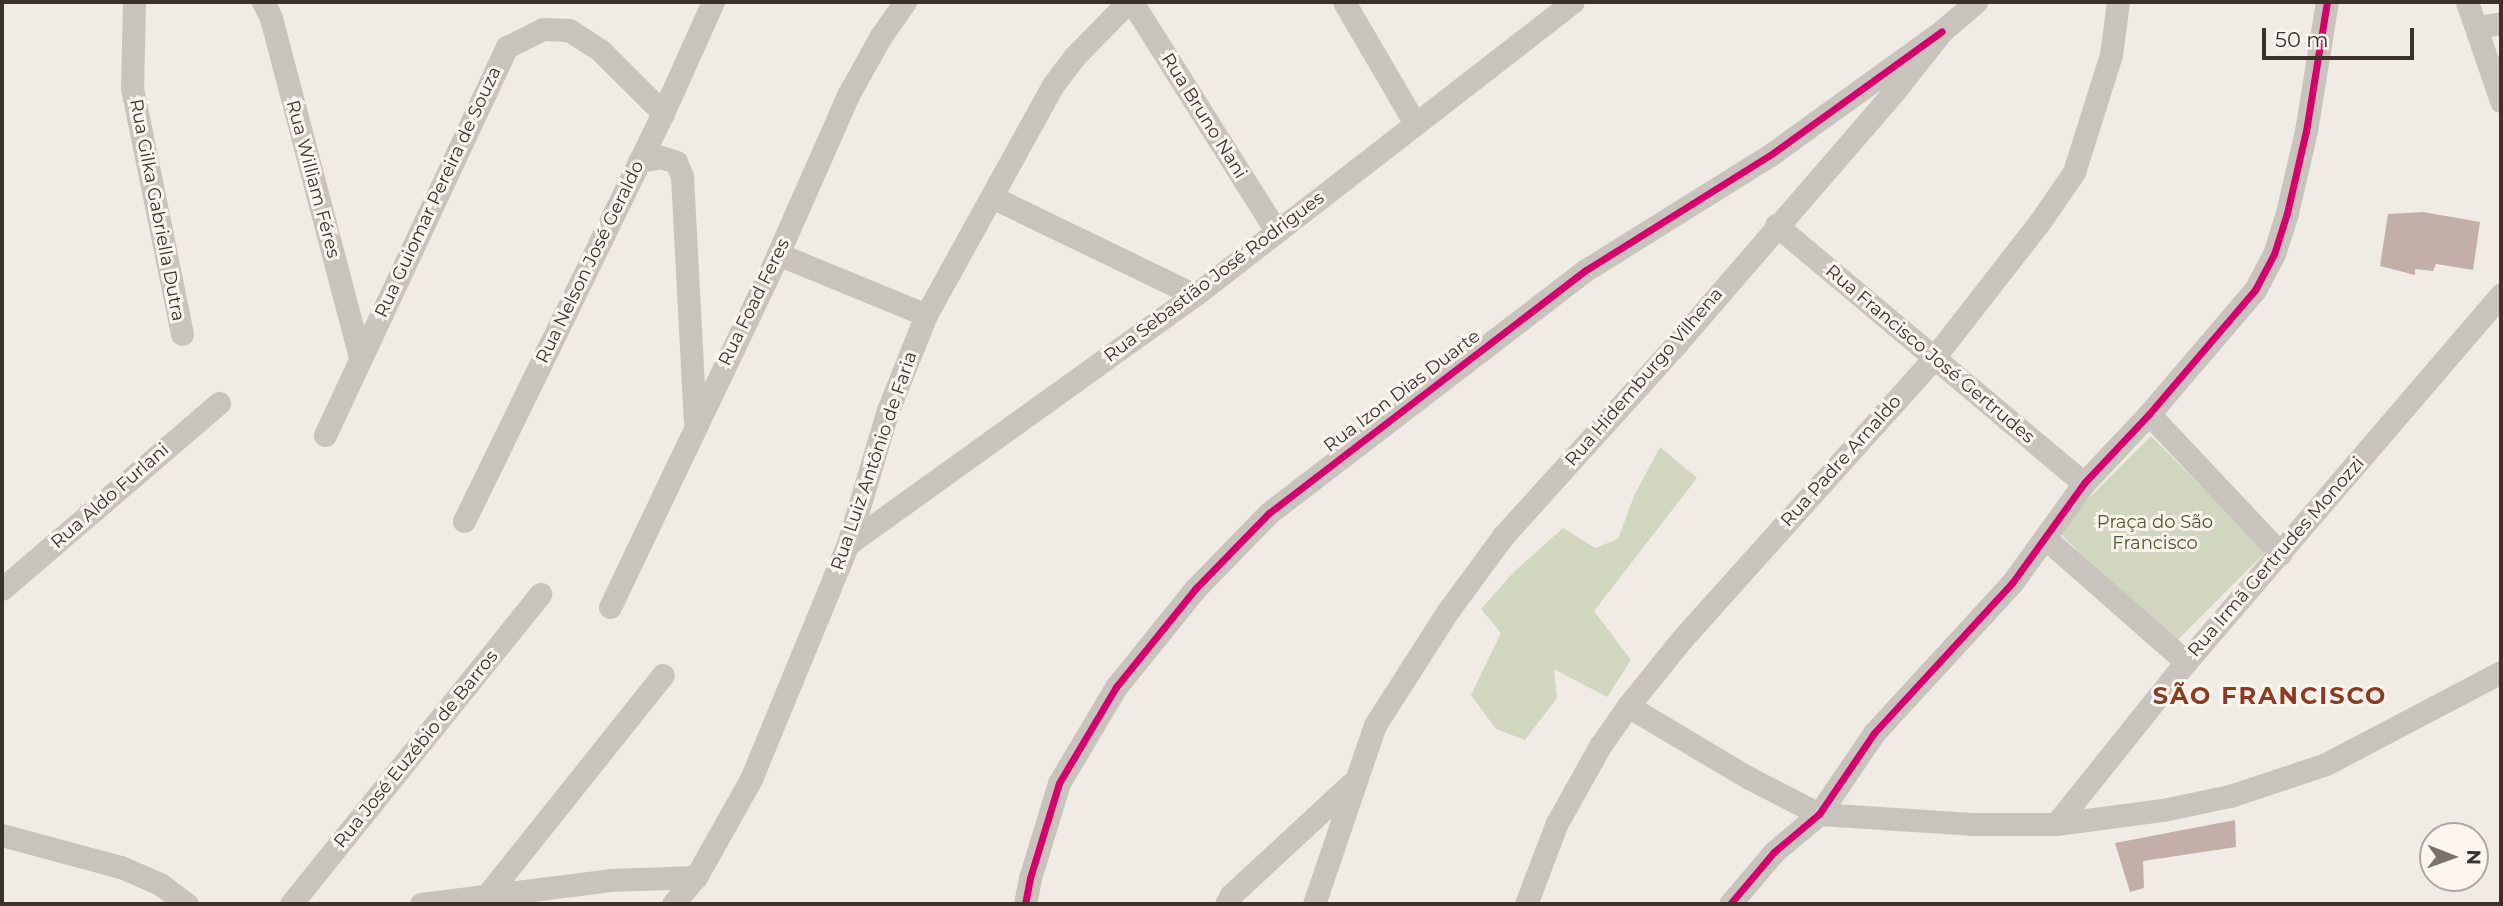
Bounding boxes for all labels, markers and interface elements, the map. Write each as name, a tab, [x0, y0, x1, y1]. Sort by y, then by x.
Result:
scale bar	[2265, 14, 2417, 58]
text: 50 m	[2275, 27, 2329, 52]
street label: Rua Bruno Nani	[1157, 49, 1251, 183]
street label: Rua Guiomar Pereira de Souza	[370, 63, 506, 321]
street label: Rua Gilka Gabriella Dutra	[125, 97, 189, 323]
street label: Rua William Féres	[282, 98, 344, 260]
street label: Rua Nelson José Geraldo	[531, 157, 649, 367]
street label: Rua Sebastião José Rodrigues	[1100, 187, 1328, 367]
street label: Rua Foad Feres	[714, 235, 794, 369]
street label: Rua Francisco José Gertrudes	[1821, 260, 2039, 448]
street label: Rua Hidemburgo Vilhena	[1561, 283, 1727, 471]
street label: Rua Izon Dias Duarte	[1320, 325, 1484, 457]
street label: Rua Luiz Antônio de Faria	[826, 349, 922, 573]
street label: Rua Padre Arnaldo	[1776, 391, 1906, 531]
street label: Rua Aldo Furlani	[47, 439, 173, 553]
street label: Rua Irmã Gertrudes Monozzi	[2183, 453, 2369, 661]
park label: Praça do São Francisco	[2097, 512, 2213, 554]
street label: Rua José Euzébio de Barros	[330, 646, 502, 852]
district label: SÃO FRANCISCO	[2154, 682, 2386, 710]
north arrow	[2419, 822, 2489, 892]
text: N	[2462, 849, 2485, 865]

